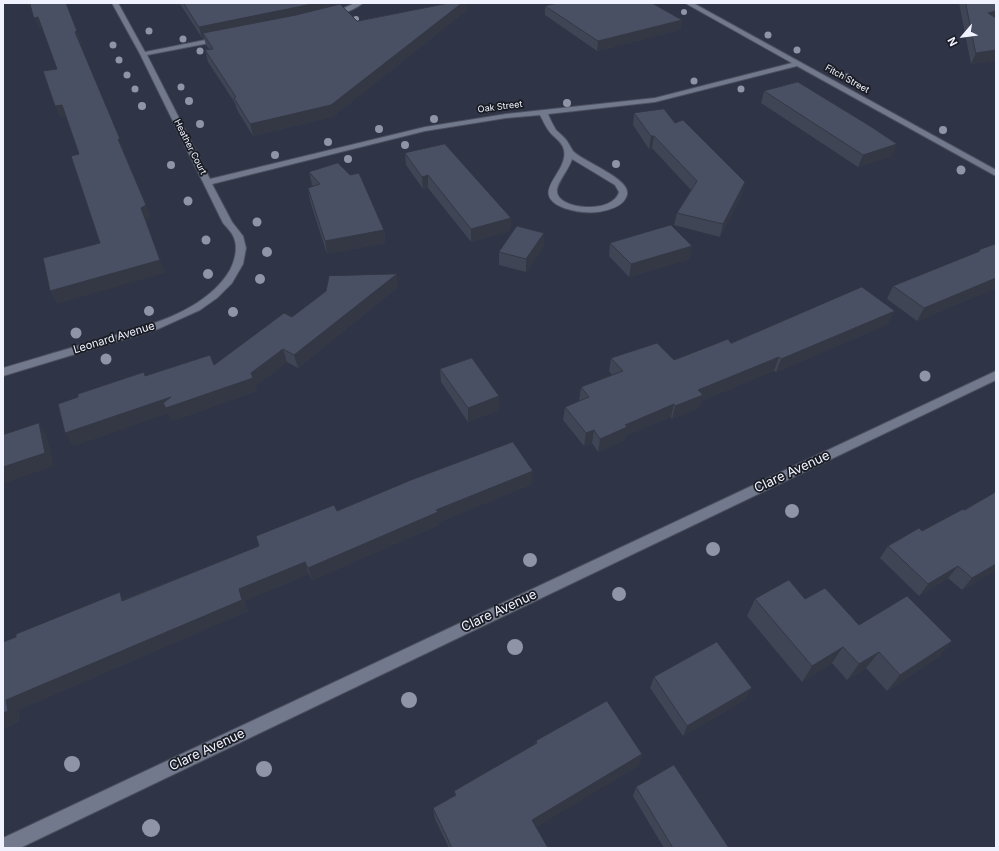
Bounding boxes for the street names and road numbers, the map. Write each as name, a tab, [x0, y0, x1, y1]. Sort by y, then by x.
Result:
street label: Fitch Street	[823, 62, 871, 96]
street label: Oak Street	[477, 99, 523, 115]
street label: Heather Court	[172, 118, 208, 176]
street label: Leonard Avenue	[72, 319, 156, 357]
street label: Clare Avenue	[752, 448, 832, 496]
street label: Clare Avenue	[459, 587, 539, 635]
street label: Clare Avenue	[167, 726, 247, 774]

